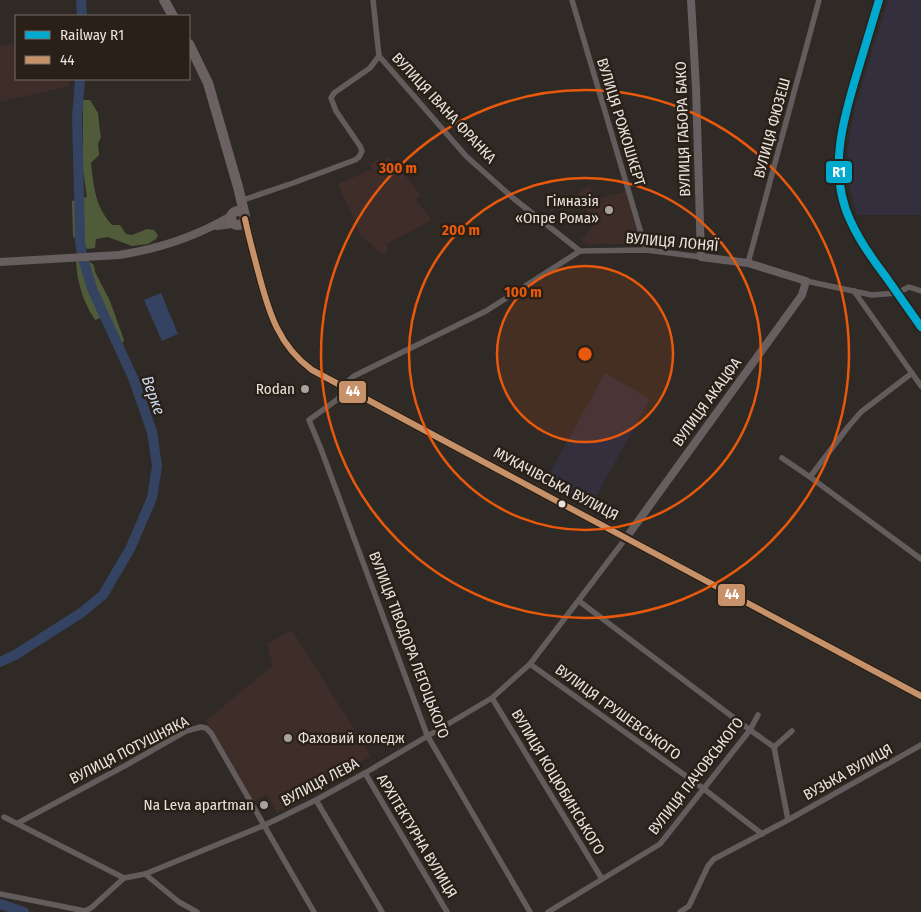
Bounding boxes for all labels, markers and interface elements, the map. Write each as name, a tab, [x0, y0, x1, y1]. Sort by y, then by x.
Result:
legend	[15, 15, 190, 80]
text: Railway R1	[60, 26, 124, 44]
street label: ВУЛИЦЯ ІВАНА ФРАНКА	[388, 49, 500, 167]
text: 44	[60, 51, 75, 69]
street label: ВУЛИЦЯ РОЖОШКЕРТ	[593, 56, 649, 188]
street label: ВУЛИЦЯ ГАБОРА БАКО	[672, 61, 694, 197]
street label: ВУЛИЦЯ ФЮЗЕШ	[750, 76, 794, 180]
text: 300 m	[378, 159, 417, 177]
line badge: R1	[825, 160, 853, 184]
text: R1	[832, 164, 846, 181]
place label: Гімназія «Опре Рома»	[515, 192, 599, 227]
marker: Гімназія «Опре Рома»	[603, 204, 615, 216]
text: 200 m	[441, 221, 480, 239]
street label: ВУЛИЦЯ ЛОНЯЇ	[625, 229, 720, 255]
text: 100 m	[504, 283, 542, 301]
centre of rings	[576, 345, 594, 363]
street label: ВУЛИЦЯ АКАЦФА	[669, 354, 745, 450]
water label: Верке	[138, 373, 169, 418]
place label: Rodan	[256, 380, 295, 398]
line badge: 44	[338, 380, 367, 404]
marker: Rodan	[299, 383, 311, 395]
text: 44	[346, 383, 360, 400]
street label: МУКАЧІВСЬКА ВУЛИЦЯ	[491, 443, 621, 525]
unlabelled marker	[557, 499, 567, 509]
street label: ВУЛИЦЯ ТІВОДОРА ЛЕГОЦЬКОГО	[365, 549, 453, 741]
line badge: 44	[717, 583, 746, 607]
text: 44	[725, 586, 739, 603]
street label: ВУЛИЦЯ ГРУШЕВСЬКОГО	[552, 660, 684, 764]
street label: ВУЛИЦЯ КОЦЮБИНСЬКОГО	[507, 706, 609, 858]
street label: ВУЛИЦЯ ПОТУШНЯКА	[66, 712, 192, 788]
street label: ВУЛИЦЯ ПАЧОВСЬКОГО	[645, 714, 747, 838]
place label: Фаховий коледж	[298, 729, 405, 747]
marker: Фаховий коледж	[282, 732, 294, 744]
street label: ВУЗЬКА ВУЛИЦЯ	[800, 740, 896, 804]
street label: ВУЛИЦЯ ЛЕВА	[278, 754, 362, 810]
street label: АРХІТЕКТУРНА ВУЛИЦЯ	[373, 771, 461, 901]
place label: Na Leva apartman	[144, 796, 254, 814]
marker: Na Leva apartman	[258, 799, 270, 811]

